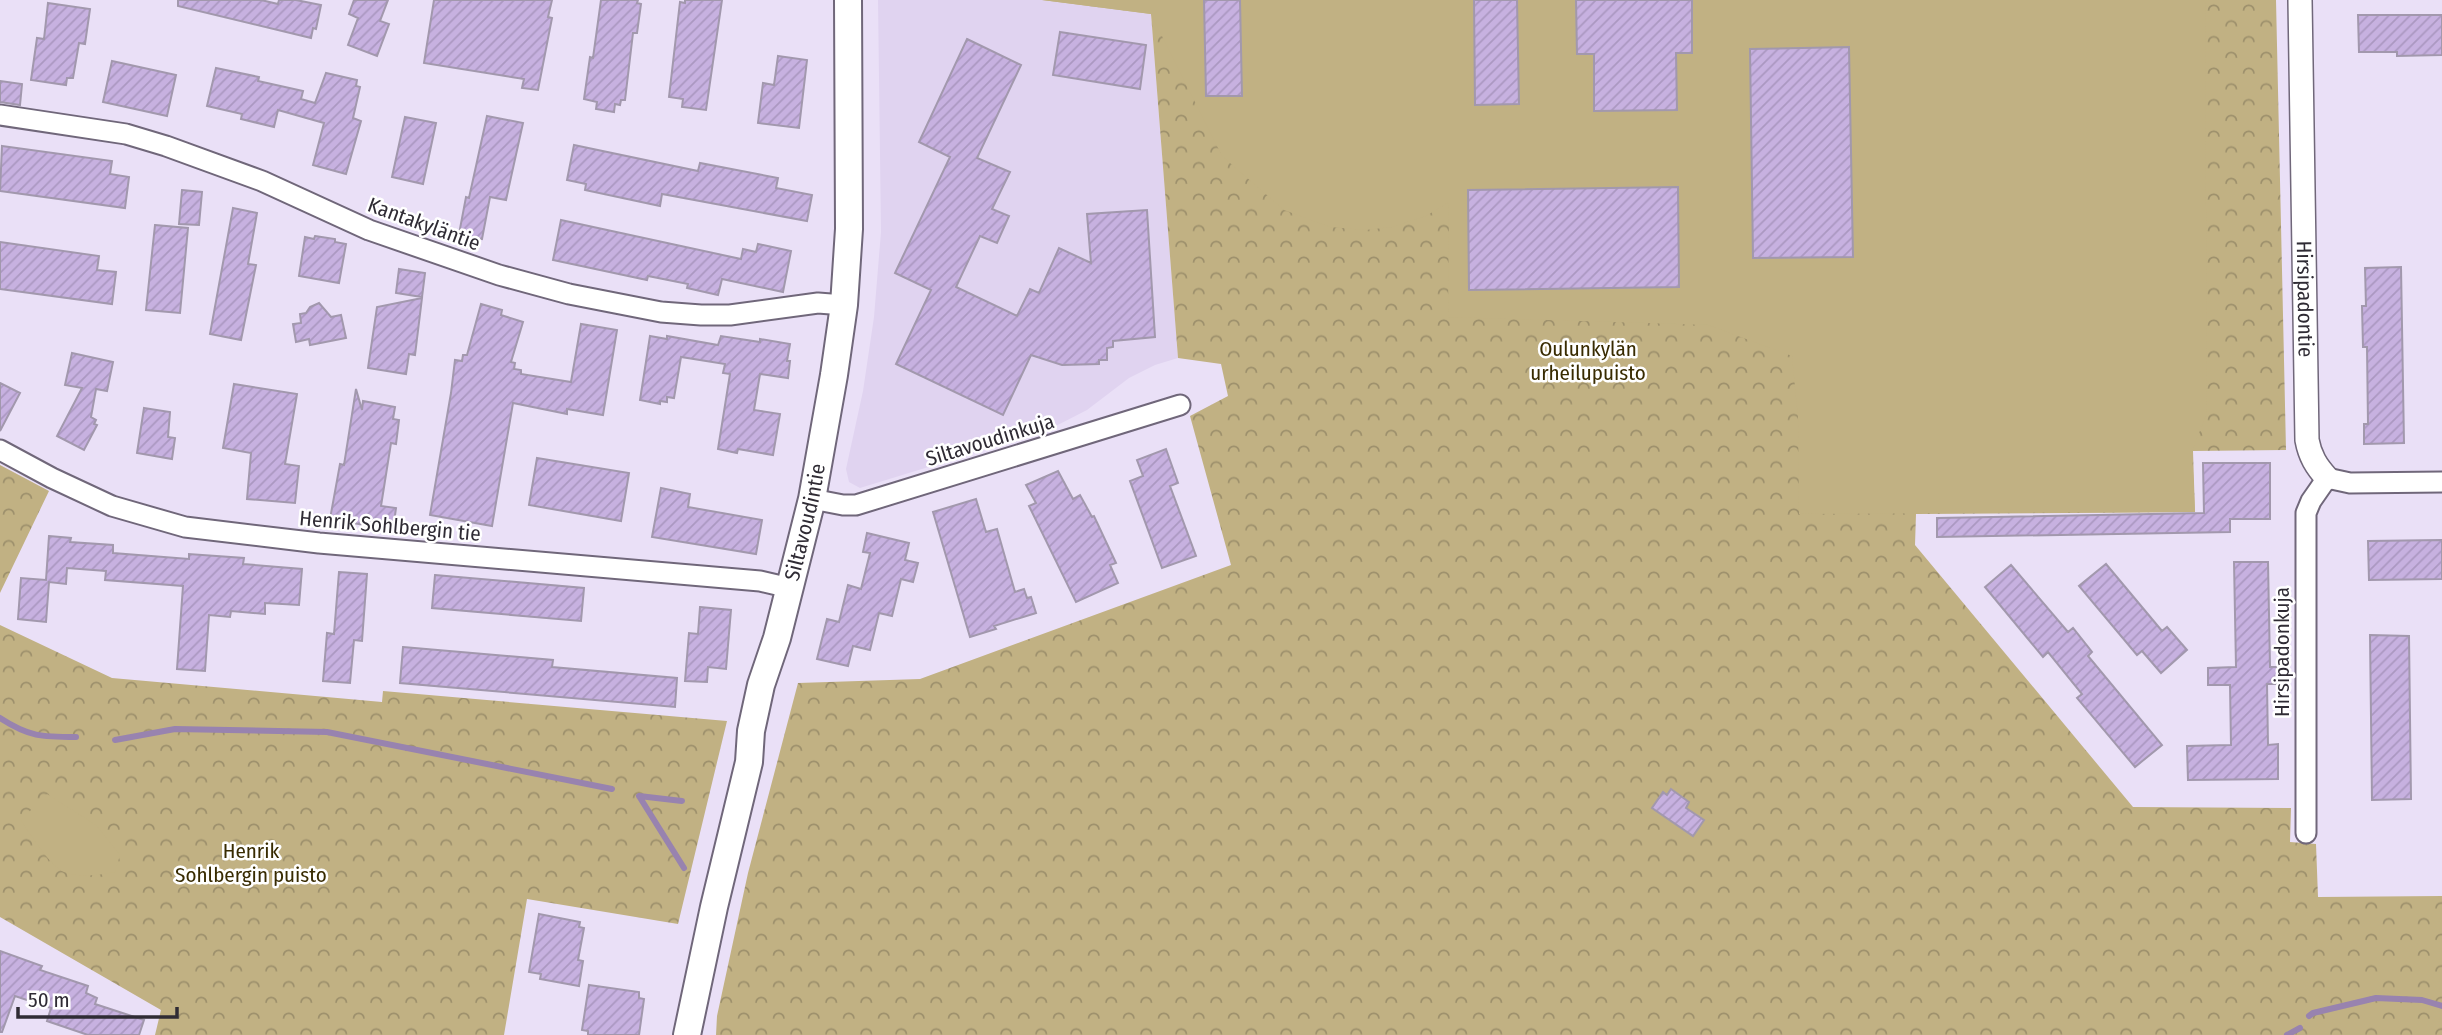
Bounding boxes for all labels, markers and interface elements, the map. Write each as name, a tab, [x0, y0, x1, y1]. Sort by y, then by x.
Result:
street label: Kantakyläntie	[364, 192, 484, 256]
street label: Hirsipadontie	[2291, 240, 2319, 357]
park label: Oulunkylän urheilupuisto	[1530, 336, 1646, 386]
street label: Siltavoudinkuja	[923, 408, 1057, 472]
street label: Siltavoudintie	[779, 462, 831, 583]
street label: Henrik Sohlbergin tie	[298, 505, 482, 547]
street label: Hirsipadonkuja	[2269, 587, 2295, 717]
park label: Henrik Sohlbergin puisto	[175, 838, 327, 888]
scale bar	[18, 976, 177, 1020]
text: 50 m	[28, 987, 70, 1013]

